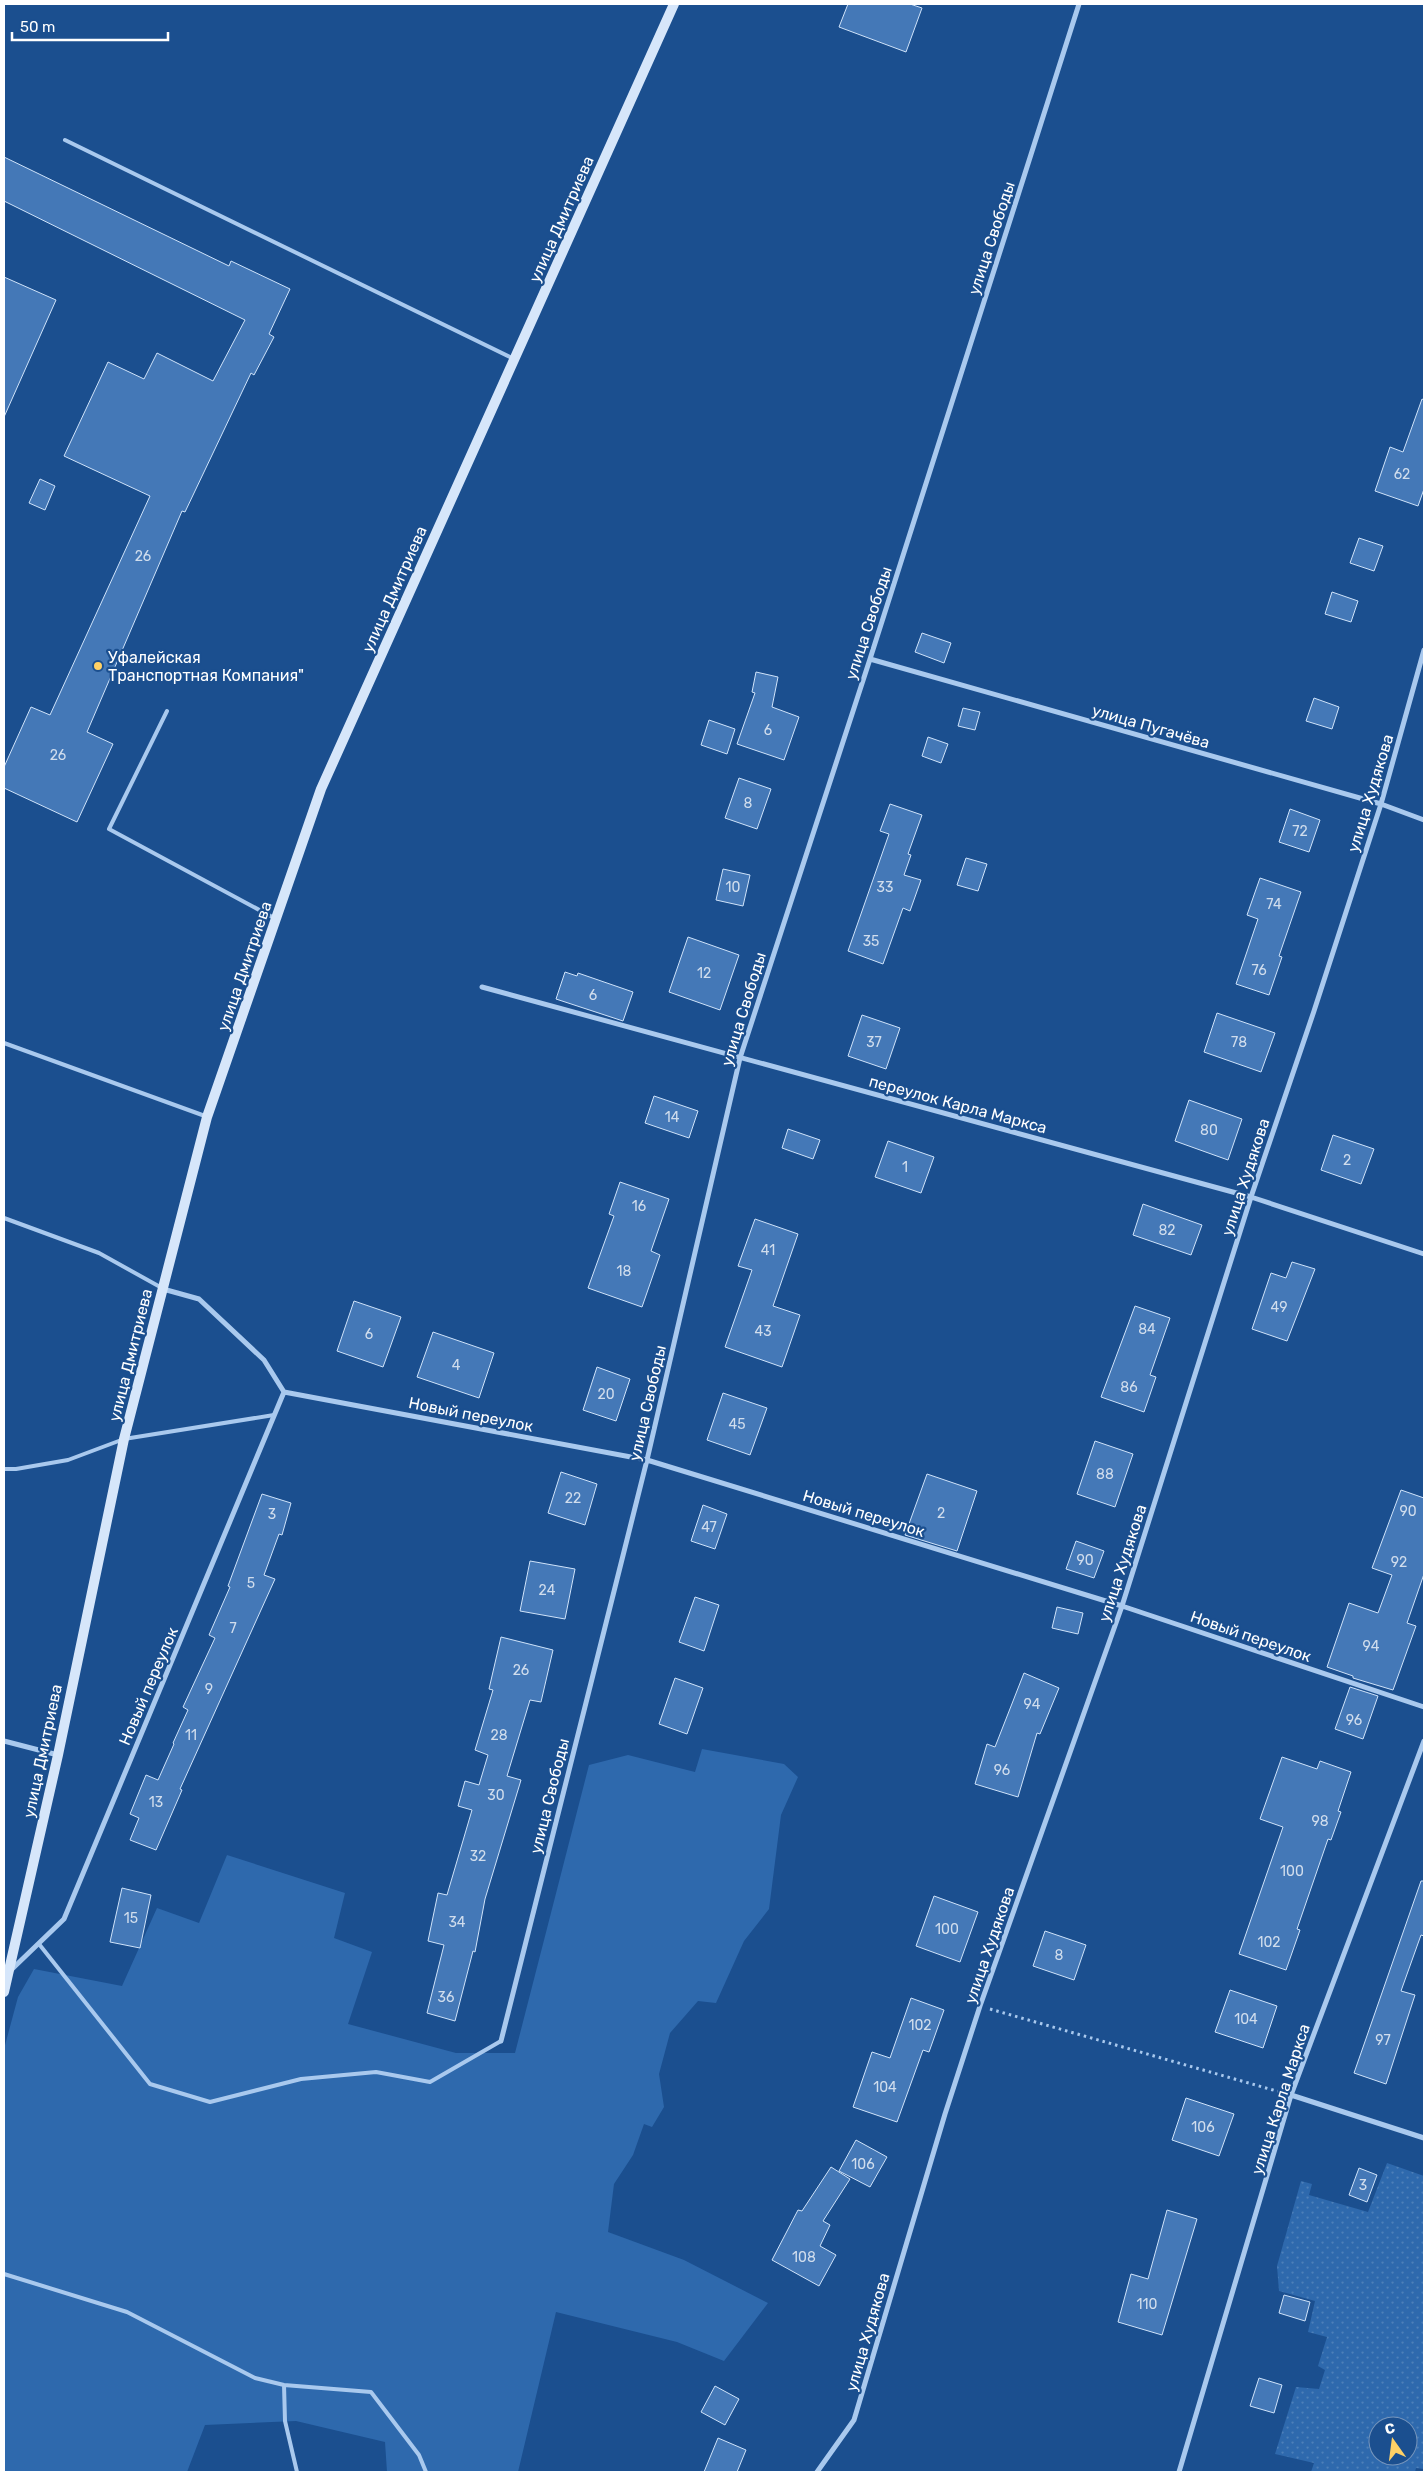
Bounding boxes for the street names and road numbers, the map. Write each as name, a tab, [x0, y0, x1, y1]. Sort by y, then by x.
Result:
street label: улица Дмитриева	[525, 153, 598, 285]
street label: улица Свободы	[964, 179, 1019, 297]
street label: улица Дмитриева	[358, 523, 431, 655]
street label: улица Свободы	[841, 564, 896, 682]
street label: улица Пугачёва	[1090, 701, 1212, 752]
street label: улица Худякова	[1344, 732, 1397, 854]
street label: улица Дмитриева	[213, 899, 276, 1034]
street label: улица Свободы	[717, 950, 770, 1068]
street label: переулок Карла Маркса	[867, 1072, 1049, 1137]
street label: улица Худякова	[1218, 1116, 1273, 1238]
street label: улица Дмитриева	[105, 1287, 156, 1423]
street label: улица Свободы	[625, 1343, 670, 1463]
street label: Новый переулок	[407, 1393, 535, 1436]
street label: Новый переулок	[801, 1486, 928, 1541]
street label: улица Худякова	[1095, 1502, 1150, 1624]
street label: Новый переулок	[1188, 1607, 1314, 1666]
street label: Новый переулок	[115, 1624, 182, 1748]
street label: улица Дмитриева	[19, 1683, 66, 1820]
street label: улица Свободы	[526, 1736, 573, 1856]
street label: улица Худякова	[961, 1884, 1018, 2006]
street label: улица Карла Маркса	[1247, 2021, 1314, 2177]
street label: улица Худякова	[841, 2271, 893, 2394]

